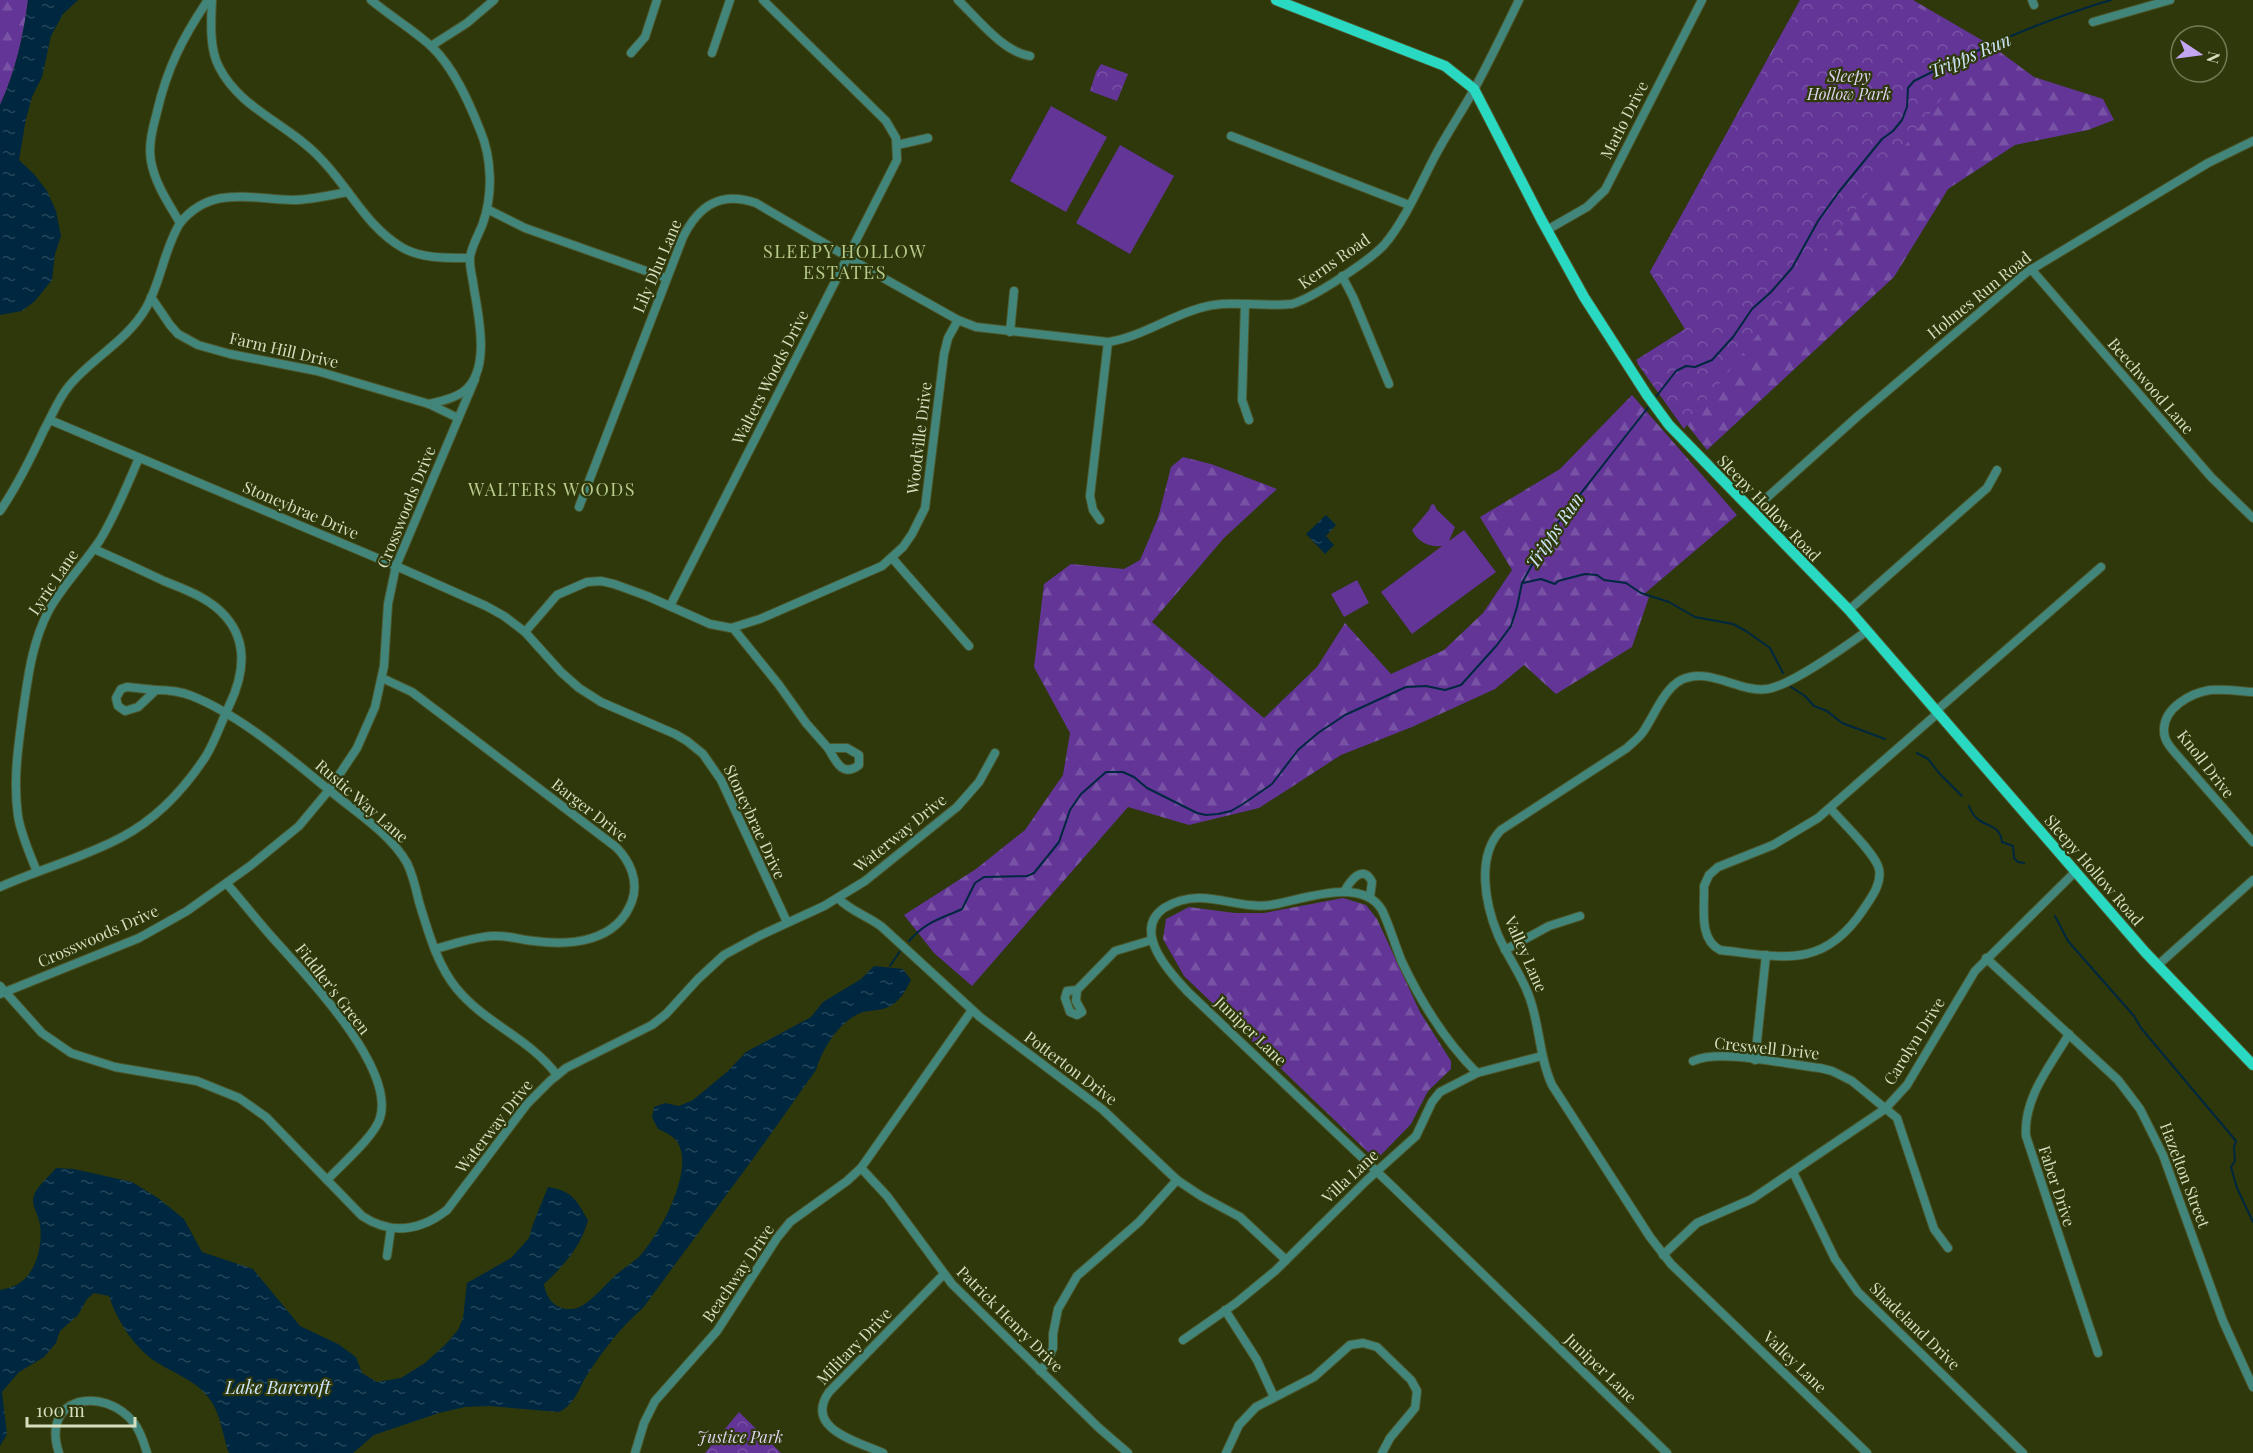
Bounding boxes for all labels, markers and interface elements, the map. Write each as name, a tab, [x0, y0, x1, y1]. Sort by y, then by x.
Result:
north arrow	[2169, 24, 2229, 84]
water label: Tripps Run	[1925, 27, 2014, 83]
text: N	[2202, 49, 2226, 66]
park label: Sleepy Hollow Park	[1806, 65, 1891, 104]
street label: Marlo Drive	[1595, 77, 1652, 162]
street label: Lily Dhu Lane	[627, 216, 686, 316]
street label: Kerns Road	[1294, 228, 1374, 293]
district label: SLEEPY HOLLOW ESTATES	[763, 239, 927, 284]
street label: Holmes Run Road	[1922, 246, 2035, 343]
street label: Walters Woods Drive	[726, 306, 813, 448]
street label: Farm Hill Drive	[228, 327, 341, 372]
street label: Beechwood Lane	[2104, 333, 2199, 438]
street label: Woodville Drive	[901, 381, 936, 496]
street label: Crosswoods Drive	[371, 443, 440, 571]
street label: Sleepy Hollow Road	[1713, 450, 1826, 565]
street label: Stoneybrae Drive	[240, 476, 362, 543]
district label: WALTERS WOODS	[467, 477, 636, 501]
water label: Tripps Run	[1520, 488, 1588, 573]
street label: Lyric Lane	[23, 545, 82, 619]
street label: Knoll Drive	[2173, 725, 2240, 802]
street label: Rustic Way Lane	[311, 754, 413, 847]
street label: Stoneybrae Drive	[720, 761, 791, 882]
street label: Barger Drive	[548, 773, 633, 846]
street label: Waterway Drive	[848, 789, 950, 877]
street label: Sleepy Hollow Road	[2040, 810, 2148, 930]
street label: Crosswoods Drive	[34, 899, 162, 972]
street label: Valley Lane	[1500, 912, 1552, 995]
street label: Fiddler's Green	[291, 939, 376, 1039]
street label: Juniper Lane	[1210, 991, 1292, 1070]
street label: Carolyn Drive	[1878, 993, 1949, 1089]
street label: Potterton Drive	[1021, 1026, 1122, 1109]
street label: Creswell Drive	[1713, 1032, 1821, 1063]
street label: Waterway Drive	[450, 1075, 537, 1178]
street label: Hazelton Street	[2156, 1119, 2215, 1231]
street label: Faber Drive	[2035, 1143, 2080, 1229]
street label: Villa Lane	[1316, 1144, 1383, 1208]
street label: Beachway Drive	[697, 1220, 778, 1326]
street label: Patrick Henry Drive	[953, 1261, 1068, 1376]
street label: Shadeland Drive	[1866, 1277, 1965, 1374]
street label: Military Drive	[812, 1303, 896, 1389]
street label: Valley Lane	[1758, 1325, 1832, 1397]
street label: Juniper Lane	[1560, 1328, 1642, 1407]
water label: Lake Barcroft	[224, 1375, 332, 1399]
scale bar	[27, 1390, 135, 1428]
text: 100 m	[36, 1398, 85, 1422]
park label: Justice Park	[697, 1426, 783, 1447]

